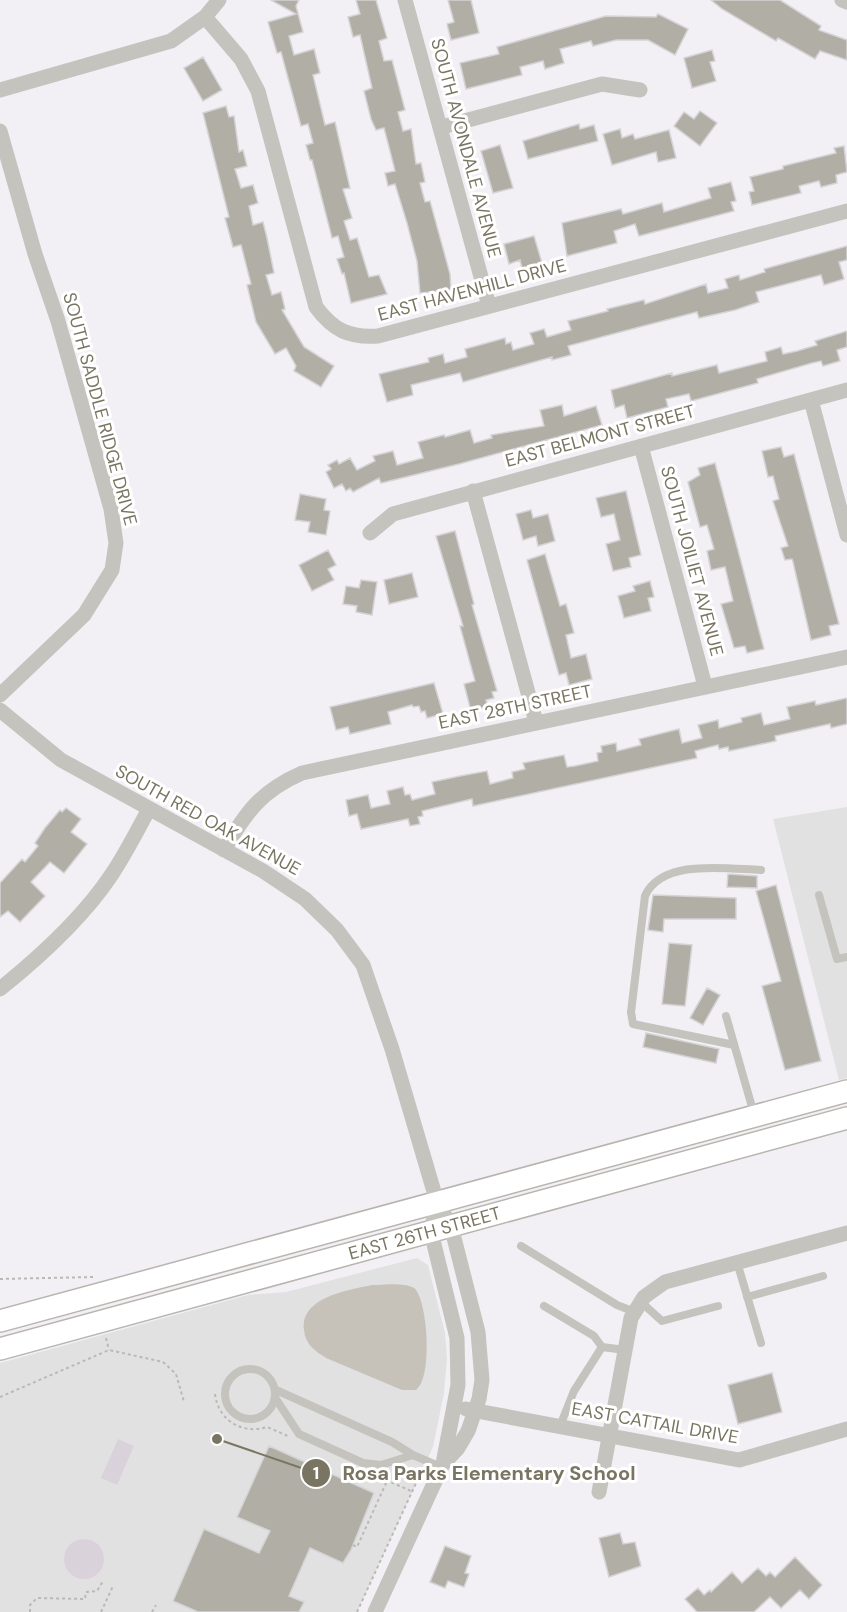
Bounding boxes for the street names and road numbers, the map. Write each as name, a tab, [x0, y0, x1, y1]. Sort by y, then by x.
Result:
street label: SOUTH AVONDALE AVENUE	[425, 36, 507, 260]
street label: EAST HAVENHILL DRIVE	[375, 253, 569, 327]
street label: SOUTH SADDLE RIDGE DRIVE	[57, 290, 143, 528]
street label: EAST BELMONT STREET	[503, 399, 697, 473]
street label: SOUTH JOILIET AVENUE	[655, 463, 729, 659]
street label: EAST 28TH STREET	[436, 679, 594, 735]
street label: SOUTH RED OAK AVENUE	[111, 759, 305, 881]
street label: EAST 26TH STREET	[346, 1201, 503, 1265]
street label: EAST CATTAIL DRIVE	[570, 1397, 740, 1449]

